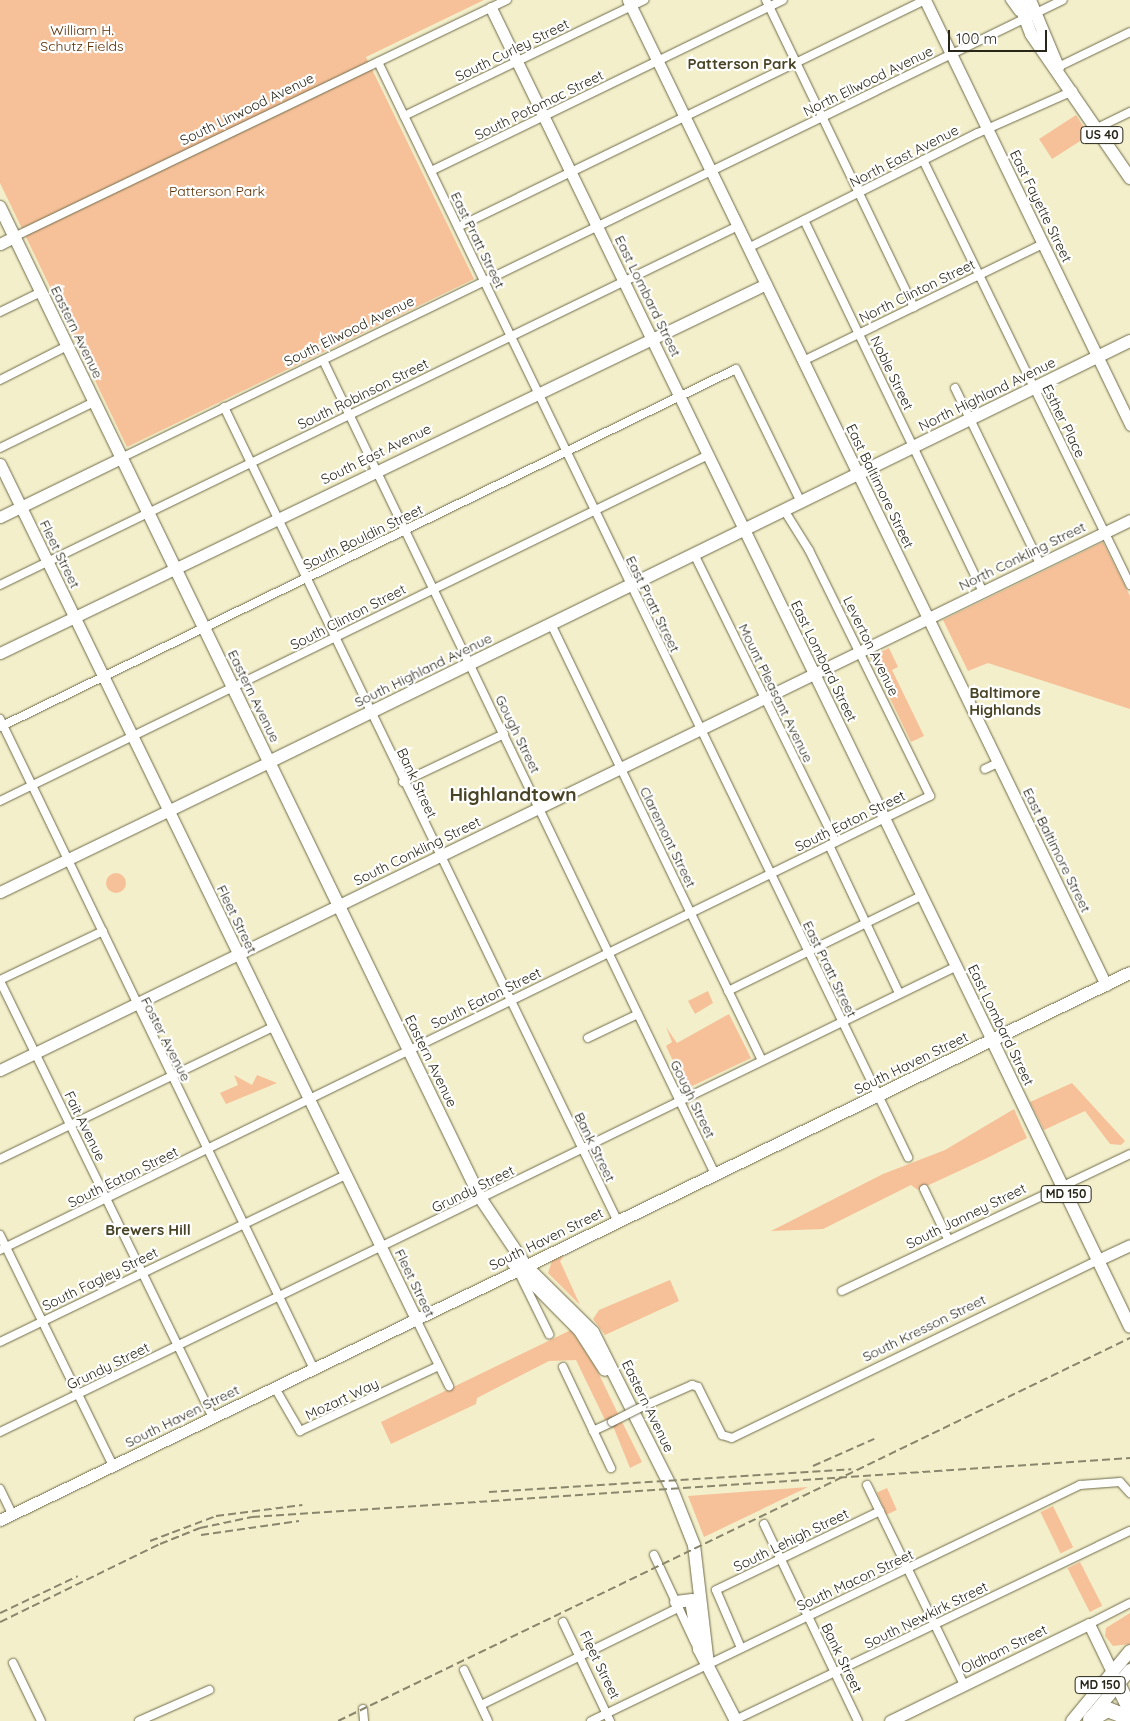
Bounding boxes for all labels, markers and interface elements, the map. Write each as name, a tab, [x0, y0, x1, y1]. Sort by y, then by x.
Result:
street label: South Curley Street	[452, 15, 572, 85]
scale bar	[950, 20, 1049, 52]
park label: William H. Schutz Fields	[40, 22, 124, 54]
text: 100 m	[956, 29, 997, 48]
street label: North Ellwood Avenue	[800, 42, 936, 120]
district label: Patterson Park	[687, 55, 797, 73]
street label: South Potomac Street	[472, 67, 606, 143]
street label: South Linwood Avenue	[177, 69, 317, 149]
street label: North East Avenue	[847, 121, 961, 191]
road number: US 40	[1080, 126, 1124, 144]
street label: East Fayette Street	[1007, 147, 1075, 265]
park label: Patterson Park	[169, 183, 265, 199]
street label: East Pratt Street	[447, 189, 509, 291]
street label: East Lombard Street	[611, 233, 685, 359]
street label: North Clinton Street	[856, 256, 978, 326]
street label: Eastern Avenue	[47, 283, 107, 381]
street label: South Ellwood Avenue	[281, 292, 417, 370]
street label: Noble Street	[867, 333, 917, 413]
street label: North Highland Avenue	[916, 354, 1058, 434]
street label: South Robinson Street	[295, 355, 431, 433]
street label: Esther Place	[1039, 382, 1089, 460]
street label: South East Avenue	[318, 420, 434, 488]
street label: East Baltimore Street	[843, 421, 917, 551]
street label: South Bouldin Street	[300, 501, 426, 573]
street label: Fleet Street	[36, 517, 84, 591]
street label: North Conkling Street	[956, 518, 1088, 594]
street label: East Pratt Street	[622, 553, 684, 655]
street label: South Clinton Street	[287, 581, 409, 653]
street label: Leverton Avenue	[840, 593, 902, 699]
street label: East Lombard Street	[787, 598, 861, 724]
street label: Mount Pleasant Avenue	[735, 621, 817, 765]
street label: South Highland Avenue	[352, 629, 494, 711]
street label: Eastern Avenue	[224, 647, 284, 745]
district label: Baltimore Highlands	[969, 683, 1041, 718]
street label: Gough Street	[492, 692, 544, 776]
street label: Bank Street	[393, 745, 441, 821]
district label: Highlandtown	[449, 784, 577, 806]
street label: Claremont Street	[636, 784, 700, 890]
street label: East Baltimore Street	[1020, 785, 1094, 915]
street label: South Eaton Street	[792, 787, 908, 855]
street label: South Conkling Street	[351, 813, 483, 889]
street label: Fleet Street	[213, 882, 261, 956]
street label: East Pratt Street	[799, 918, 861, 1020]
street label: East Lombard Street	[964, 962, 1038, 1088]
street label: South Eaton Street	[428, 964, 544, 1032]
street label: Foster Avenue	[138, 994, 194, 1084]
street label: Eastern Avenue	[401, 1012, 461, 1110]
street label: South Haven Street	[851, 1028, 971, 1098]
street label: Gough Street	[667, 1057, 719, 1141]
street label: Fait Avenue	[61, 1088, 109, 1164]
street label: Bank Street	[571, 1109, 619, 1185]
street label: South Eaton Street	[65, 1143, 181, 1211]
street label: Grundy Street	[429, 1162, 517, 1216]
street label: South Janney Street	[903, 1180, 1029, 1252]
road number: MD 150	[1040, 1184, 1092, 1204]
street label: South Haven Street	[486, 1204, 606, 1274]
district label: Brewers Hill	[105, 1221, 191, 1239]
street label: South Fagley Street	[39, 1244, 161, 1314]
street label: Fleet Street	[391, 1246, 439, 1320]
street label: South Kresson Street	[860, 1291, 988, 1365]
street label: Grundy Street	[64, 1339, 152, 1393]
street label: Eastern Avenue	[618, 1357, 678, 1455]
street label: Mozart Way	[303, 1375, 381, 1423]
street label: South Haven Street	[122, 1381, 242, 1451]
street label: South Lehigh Street	[731, 1505, 851, 1575]
street label: South Macon Street	[794, 1546, 916, 1614]
street label: South Newkirk Street	[862, 1578, 990, 1652]
street label: Bank Street	[818, 1620, 866, 1696]
street label: Oldham Street	[958, 1621, 1050, 1677]
street label: Fleet Street	[576, 1628, 624, 1702]
road number: MD 150	[1074, 1676, 1126, 1694]

